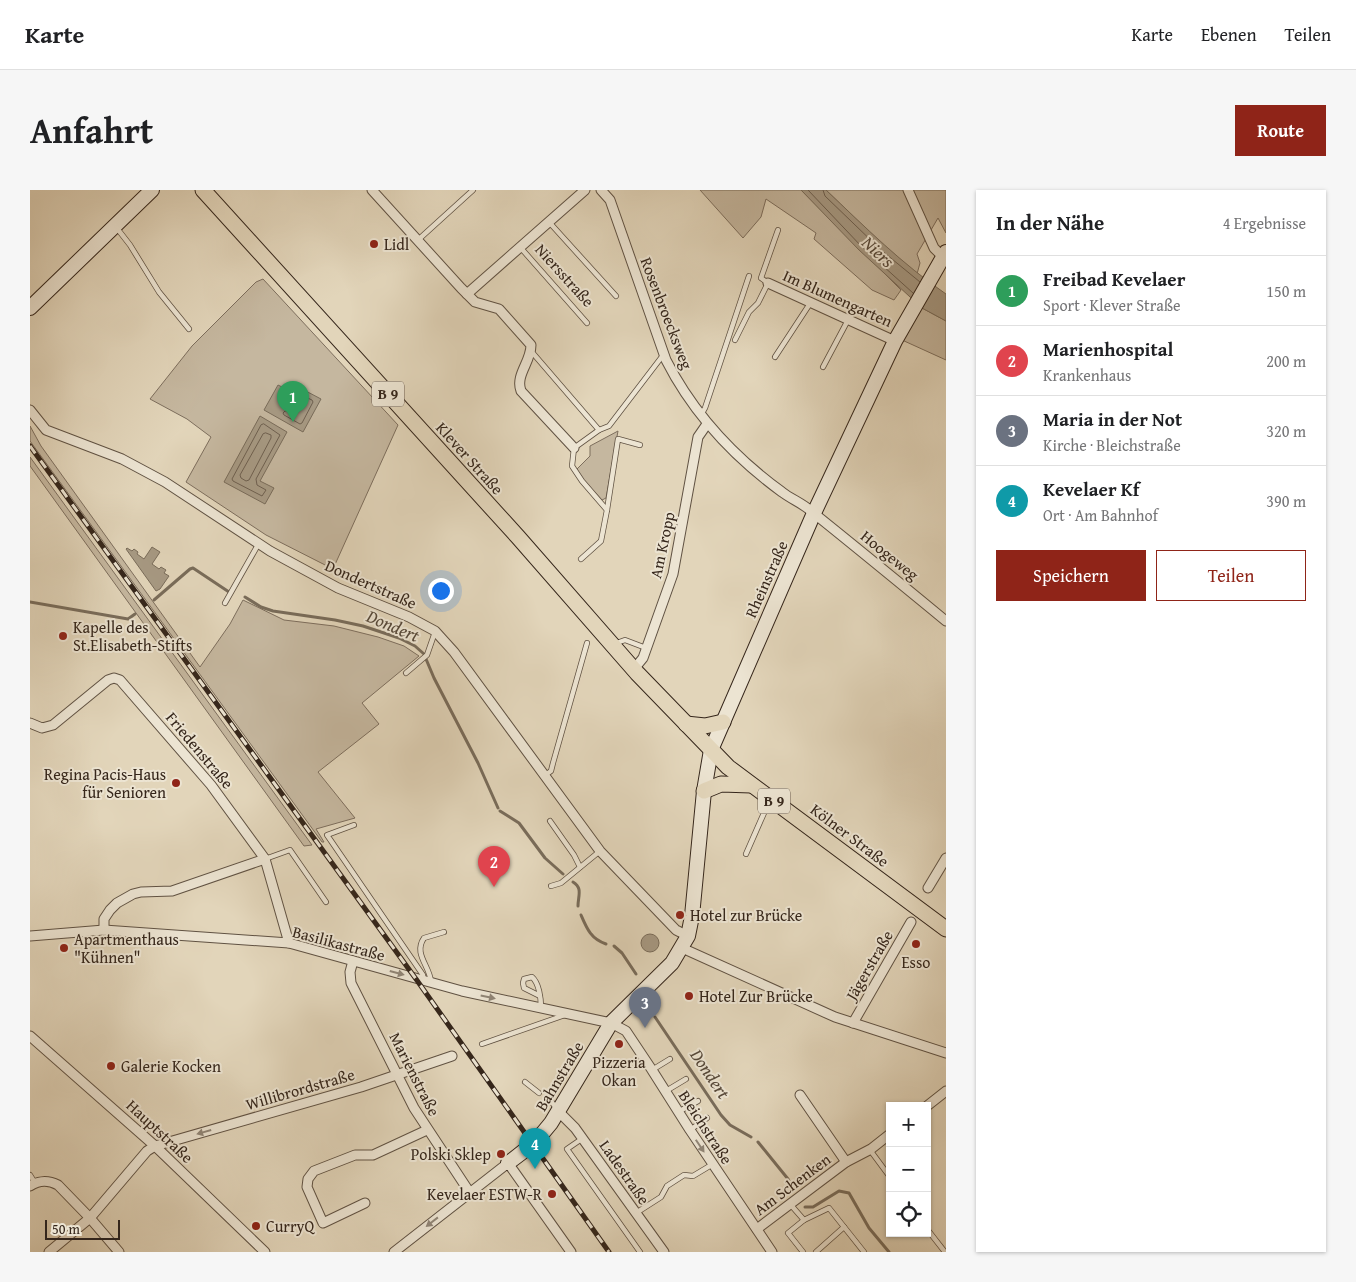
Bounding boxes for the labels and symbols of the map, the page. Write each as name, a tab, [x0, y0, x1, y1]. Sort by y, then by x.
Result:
water label: Niers	[855, 229, 901, 274]
place label: Lidl	[384, 232, 410, 256]
marker: Lidl	[368, 238, 380, 250]
street label: Niersstraße	[530, 238, 600, 312]
street label: Rosenbroecksweg	[635, 253, 699, 373]
street label: Im Blumengarten	[779, 263, 897, 333]
pin: 1	[277, 381, 309, 422]
road number: B 9	[372, 382, 404, 406]
street label: Klever Straße	[431, 416, 509, 500]
street label: Am Kropp	[643, 509, 681, 581]
street label: Hoogeweg	[856, 524, 924, 586]
street label: Rheinstraße	[738, 537, 794, 621]
street label: Dondertstraße	[321, 553, 421, 615]
your location	[428, 578, 454, 604]
water label: Dondert	[362, 602, 424, 649]
place label: Kapelle des St.Elisabeth-Stifts	[73, 615, 192, 657]
marker: Kapelle des St.Elisabeth-Stifts	[57, 630, 69, 642]
street label: Friedenstraße	[160, 706, 240, 794]
place label: Regina Pacis-Haus für Senioren	[44, 762, 166, 804]
marker: Regina Pacis-Haus für Senioren	[170, 777, 182, 789]
road number: B 9	[758, 788, 790, 814]
street label: Kölner Straße	[806, 797, 894, 873]
pin: 2	[478, 846, 510, 887]
place label: Hotel zur Brücke	[690, 903, 802, 927]
marker: Hotel zur Brücke	[674, 909, 686, 921]
street label: Basilikastraße	[290, 919, 388, 967]
street label: Jägerstraße	[838, 925, 899, 1006]
place label: Apartmenthaus "Kühnen"	[74, 927, 179, 969]
marker: Esso	[910, 938, 922, 950]
marker: Apartmenthaus "Kühnen"	[58, 942, 70, 954]
place label: Esso	[902, 950, 930, 974]
one-way arrow	[389, 970, 404, 978]
place label: Hotel Zur Brücke	[699, 984, 813, 1008]
pin: 3	[629, 987, 661, 1028]
marker: Hotel Zur Brücke	[683, 990, 695, 1002]
one-way arrow	[480, 993, 496, 1001]
street label: Marienstraße	[384, 1028, 446, 1120]
street label: Bahnstraße	[529, 1037, 589, 1115]
marker: Pizzeria Okan	[613, 1038, 625, 1050]
water label: Dondert	[683, 1042, 737, 1104]
place label: Pizzeria Okan	[592, 1050, 646, 1092]
place label: Galerie Kocken	[121, 1054, 221, 1078]
marker: Galerie Kocken	[105, 1060, 117, 1072]
street label: Willibrordstraße	[243, 1062, 357, 1116]
street label: Bleichstraße	[673, 1085, 739, 1169]
street label: Hauptstraße	[121, 1094, 199, 1168]
one-way arrow	[196, 1128, 211, 1136]
pin: 4	[519, 1128, 551, 1169]
street label: Ladestraße	[594, 1135, 656, 1209]
one-way arrow	[695, 1139, 705, 1153]
place label: Polski Sklep	[411, 1142, 491, 1166]
street label: Am Schenken	[749, 1147, 835, 1221]
marker: Polski Sklep	[495, 1148, 507, 1160]
place label: Kevelaer ESTW-R	[427, 1182, 543, 1206]
marker: Kevelaer ESTW-R	[546, 1188, 558, 1200]
place label: CurryQ	[266, 1214, 316, 1238]
scale bar	[45, 1217, 120, 1240]
one-way arrow	[426, 1217, 439, 1228]
marker: CurryQ	[250, 1220, 262, 1232]

